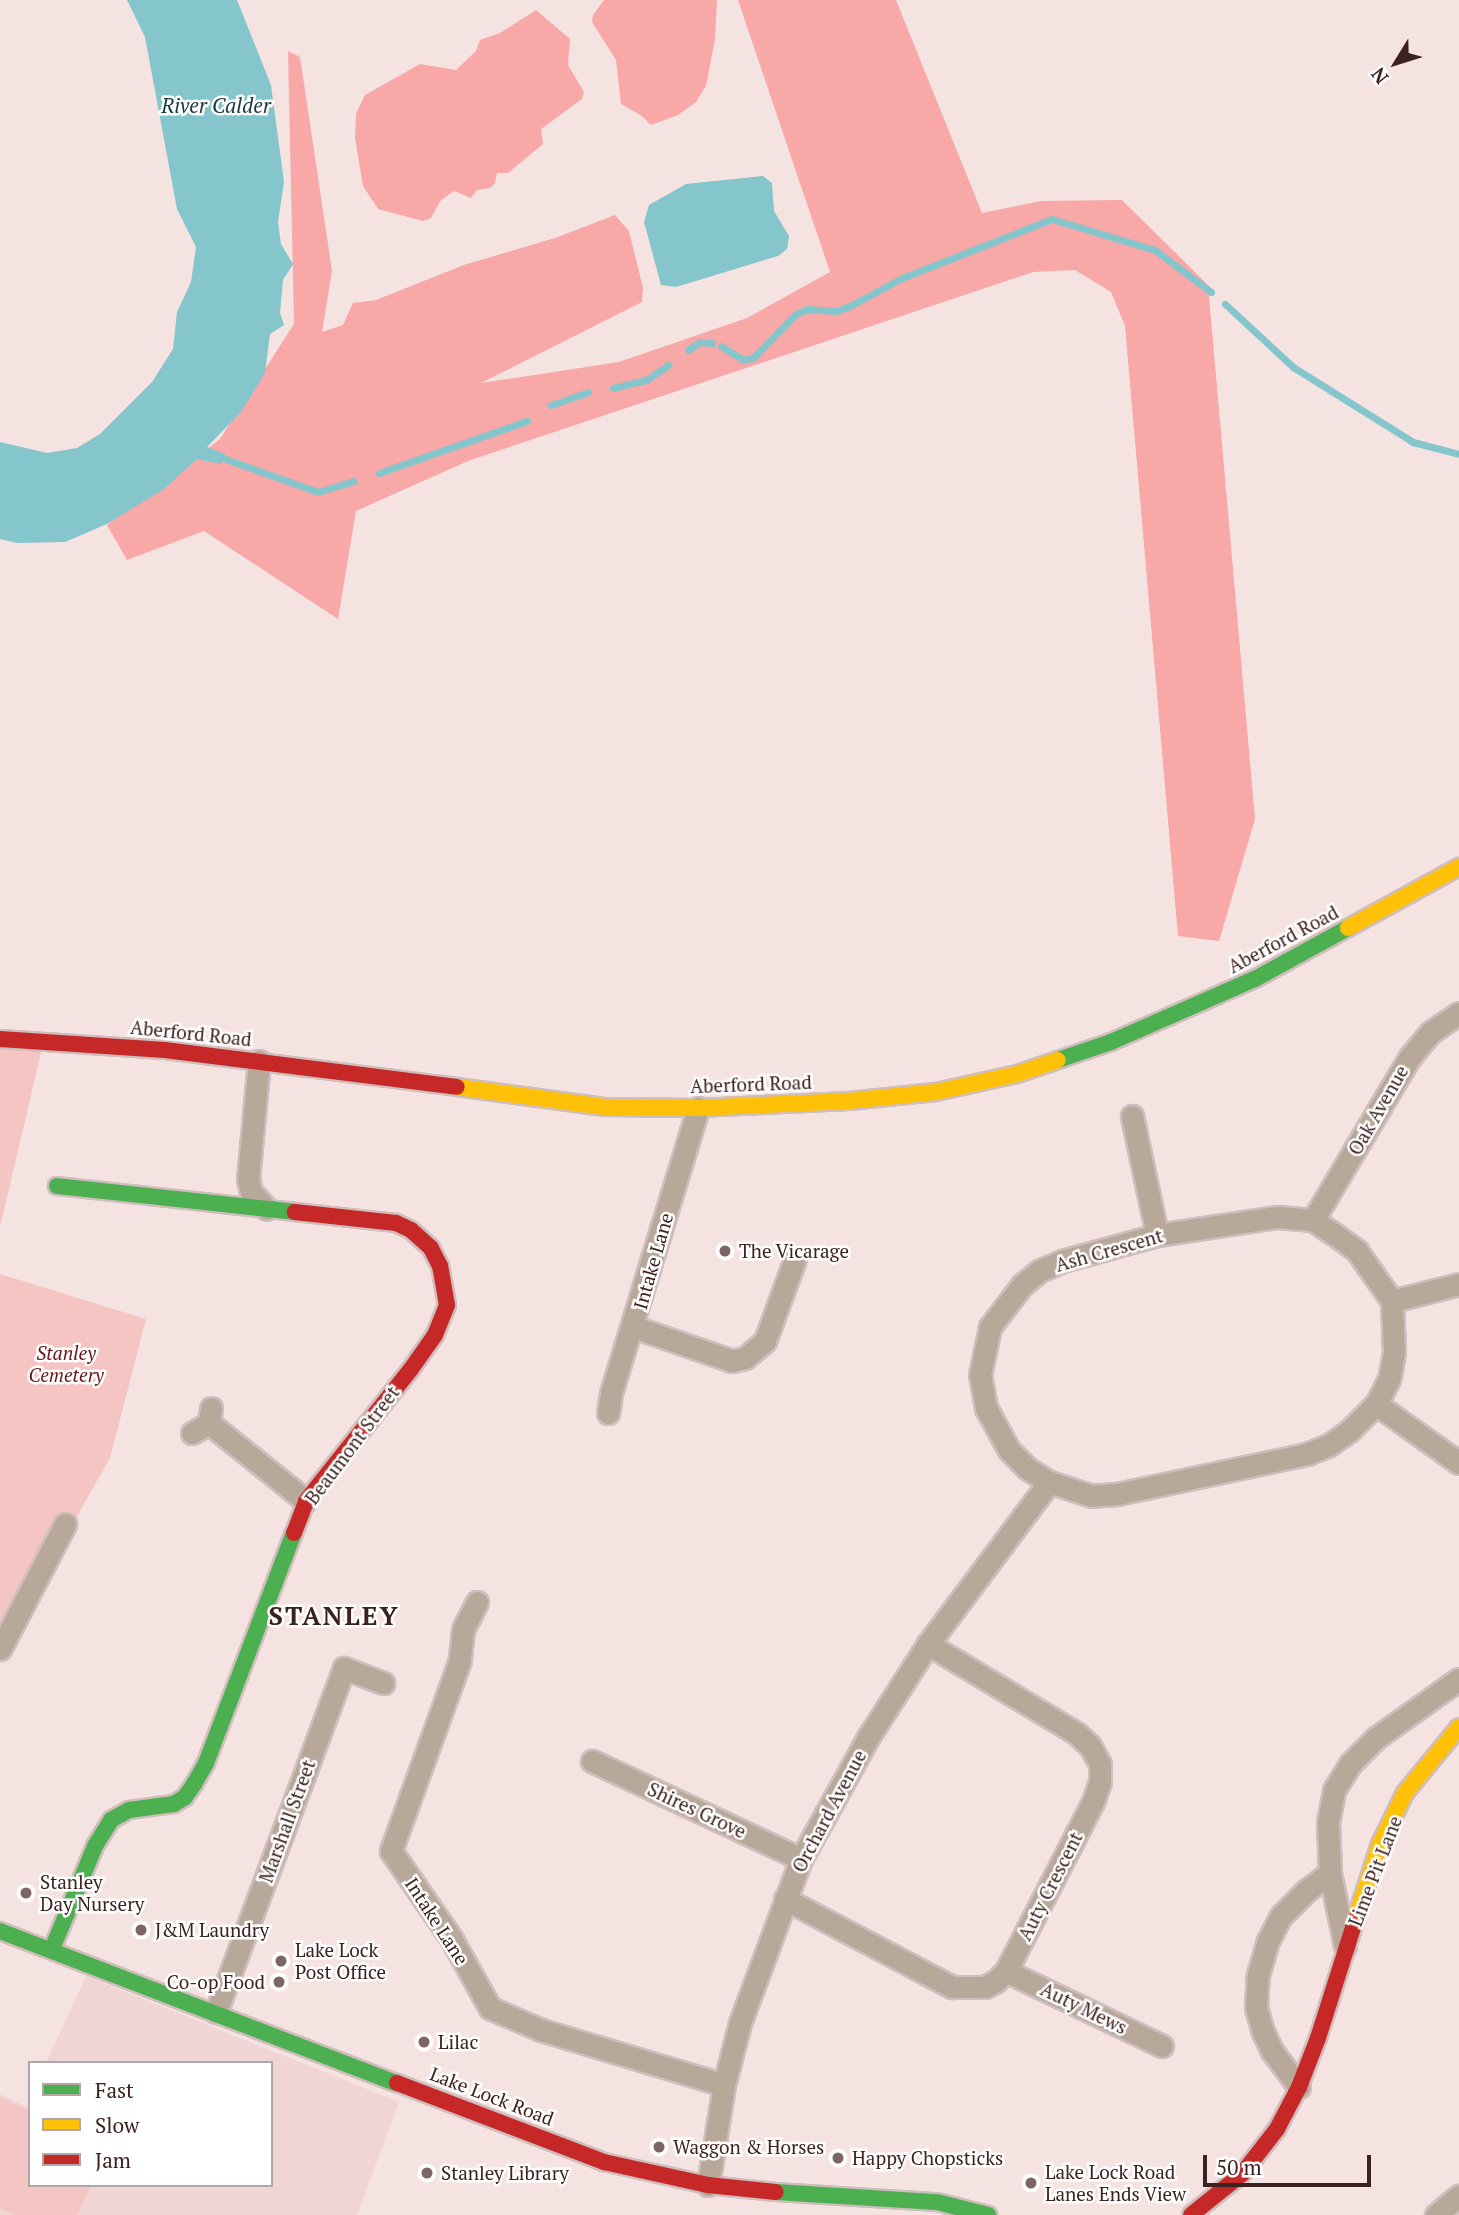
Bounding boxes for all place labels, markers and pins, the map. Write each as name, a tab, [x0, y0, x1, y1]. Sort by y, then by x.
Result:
place label: The Vicarage	[739, 1240, 850, 1262]
marker: The Vicarage	[717, 1243, 733, 1259]
place label: Stanley Day Nursery	[40, 1871, 144, 1915]
marker: Stanley Day Nursery	[18, 1885, 34, 1901]
place label: J&M Laundry	[155, 1919, 269, 1941]
marker: J&M Laundry	[133, 1922, 149, 1938]
place label: Lake Lock Post Office	[295, 1939, 386, 1983]
marker: Lake Lock Post Office	[273, 1953, 289, 1969]
place label: Co-op Food	[167, 1971, 265, 1993]
marker: Co-op Food	[271, 1974, 287, 1990]
place label: Lilac	[438, 2031, 478, 2053]
marker: Lilac	[416, 2034, 432, 2050]
place label: Waggon & Horses	[673, 2136, 824, 2158]
marker: Waggon & Horses	[651, 2139, 667, 2155]
place label: Happy Chopsticks	[852, 2147, 1003, 2169]
marker: Happy Chopsticks	[830, 2150, 846, 2166]
place label: Lake Lock Road Lanes Ends View	[1045, 2161, 1187, 2205]
place label: Stanley Library	[441, 2162, 569, 2184]
marker: Stanley Library	[419, 2165, 435, 2181]
marker: Lake Lock Road Lanes Ends View	[1023, 2175, 1039, 2191]

